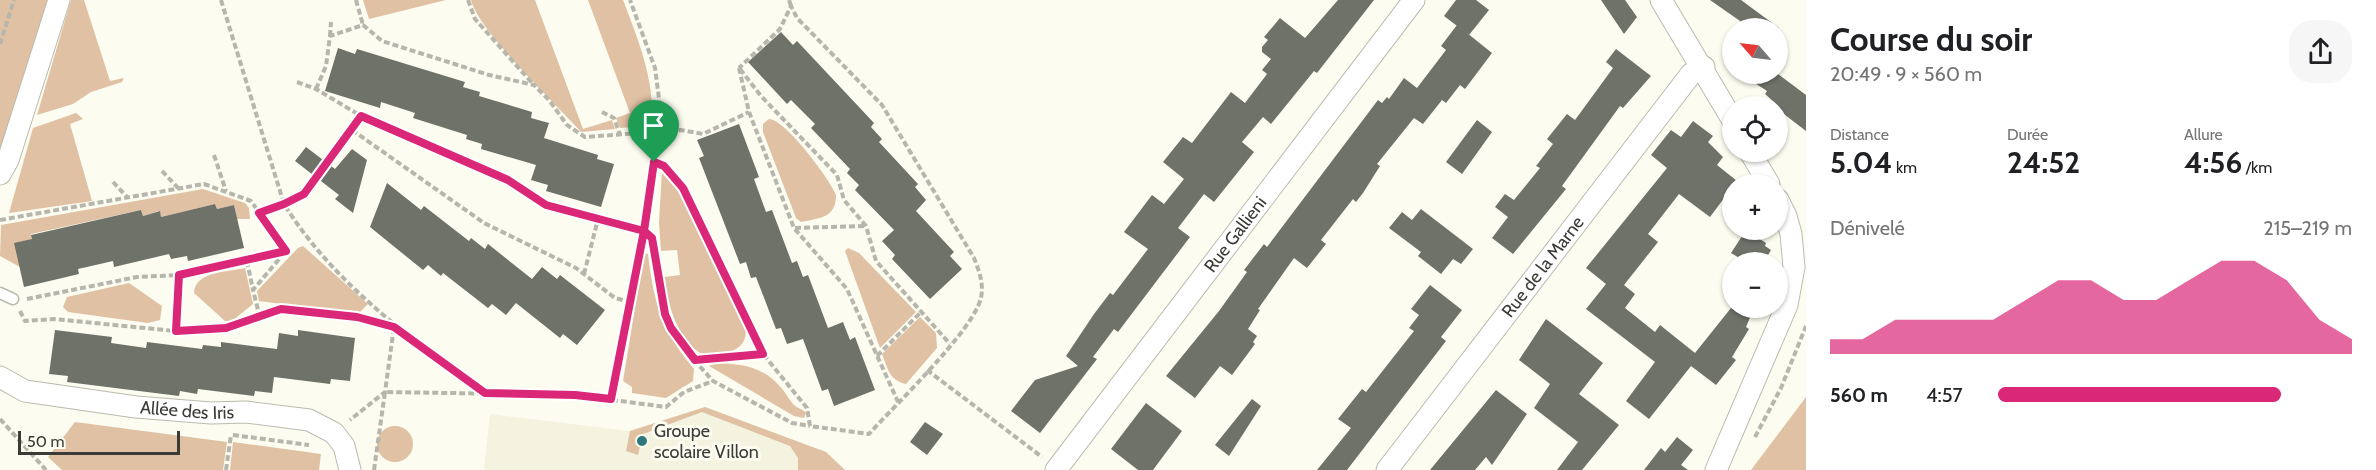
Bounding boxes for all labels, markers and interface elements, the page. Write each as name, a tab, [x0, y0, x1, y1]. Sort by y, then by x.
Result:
north arrow	[1722, 18, 1788, 84]
map controls	[1722, 18, 1788, 318]
text: Course du soir	[1830, 19, 2032, 59]
button: share	[2289, 20, 2352, 83]
text: 20:49 · 9 × 560 m	[1830, 62, 1982, 86]
button: locate	[1722, 96, 1788, 162]
pin	[628, 100, 679, 162]
icon: arrive	[637, 109, 670, 142]
text: Distance	[1830, 125, 1889, 144]
text: Durée	[2007, 125, 2048, 144]
text: Allure	[2184, 125, 2223, 144]
text: 5.04	[1830, 144, 1892, 181]
text: 24:52	[2007, 144, 2080, 181]
text: 4:56	[2184, 144, 2242, 181]
text: km	[1892, 158, 1917, 177]
text: /km	[2242, 158, 2272, 177]
button: +	[1722, 174, 1788, 240]
street label: Rue Gallieni	[1199, 192, 1271, 277]
street label: Rue de la Marne	[1497, 212, 1589, 322]
text: Dénivelé	[1830, 216, 1905, 240]
text: 215–219 m	[2263, 216, 2352, 240]
button: −	[1722, 252, 1788, 318]
text: 560 m	[1830, 383, 1888, 407]
text: 4:57	[1926, 383, 1963, 407]
street label: Allée des Iris	[139, 396, 234, 424]
place label: Groupe scolaire Villon	[654, 420, 759, 463]
scale bar	[18, 428, 180, 456]
text: 50 m	[27, 432, 64, 451]
marker: Groupe scolaire Villon	[635, 434, 649, 448]

